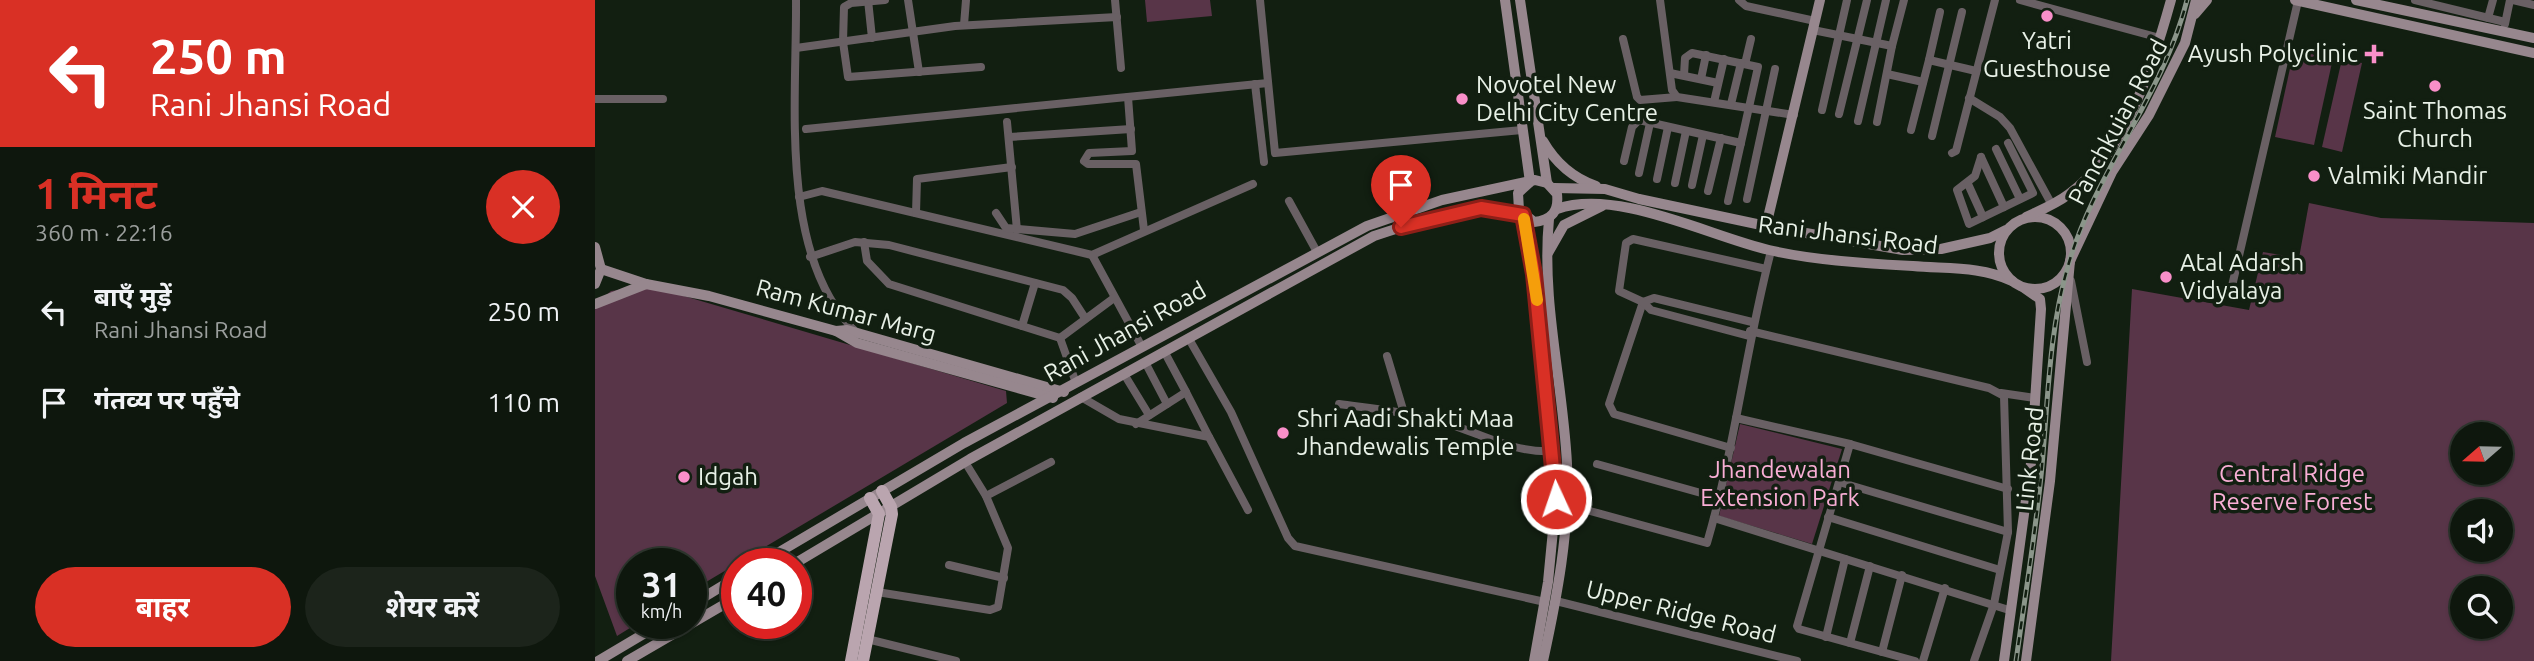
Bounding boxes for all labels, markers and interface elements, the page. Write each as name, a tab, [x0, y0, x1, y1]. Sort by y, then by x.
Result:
marker: Yatri Guesthouse	[2039, 8, 2055, 24]
place label: Yatri Guesthouse	[1983, 27, 2111, 82]
icon: left	[35, 28, 126, 119]
text: 250 m	[150, 28, 287, 83]
street label: Panchkuian Road	[2063, 34, 2173, 209]
place label: Ayush Polyclinic	[2188, 40, 2358, 67]
marker: Ayush Polyclinic	[2364, 44, 2384, 64]
place label: Novotel New Delhi City Centre	[1476, 71, 1658, 126]
marker: Saint Thomas Church	[2427, 78, 2443, 94]
text: Rani Jhansi Road	[150, 86, 391, 122]
marker: Novotel New Delhi City Centre	[1454, 91, 1470, 107]
place label: Saint Thomas Church	[2363, 97, 2507, 152]
pin	[1371, 155, 1431, 227]
place label: Valmiki Mandir	[2328, 162, 2487, 189]
icon: arrive	[1382, 166, 1420, 204]
marker: Valmiki Mandir	[2306, 168, 2322, 184]
text: 1 मिनट	[35, 170, 157, 217]
button: close	[486, 170, 560, 244]
street label: Rani Jhansi Road	[1757, 210, 1939, 259]
text: 360 m · 22:16	[35, 220, 173, 245]
place label: Atal Adarsh Vidyalaya	[2180, 249, 2304, 304]
marker: Atal Adarsh Vidyalaya	[2158, 269, 2174, 285]
street label: Ram Kumar Marg	[753, 273, 939, 348]
street label: Rani Jhansi Road	[1039, 276, 1210, 387]
text: बाएँ मुड़ें	[94, 282, 171, 311]
icon: left	[35, 293, 73, 331]
text: 250 m	[488, 297, 560, 326]
text: Rani Jhansi Road	[94, 317, 267, 342]
icon: arrive	[35, 384, 73, 422]
text: गंतव्य पर पहुँचे	[94, 385, 240, 414]
text: 110 m	[488, 388, 560, 417]
place label: Shri Aadi Shakti Maa Jhandewalis Temple	[1297, 405, 1515, 460]
street label: Link Road	[2011, 405, 2048, 512]
north arrow	[2450, 422, 2513, 485]
map controls	[2450, 422, 2513, 639]
marker: Shri Aadi Shakti Maa Jhandewalis Temple	[1275, 425, 1291, 441]
park label: Jhandewalan Extension Park	[1700, 456, 1860, 511]
park label: Central Ridge Reserve Forest	[2212, 460, 2373, 515]
position arrow	[1519, 462, 1593, 536]
place label: Idgah	[698, 463, 758, 490]
marker: Idgah	[676, 469, 692, 485]
button: sound	[2450, 499, 2513, 562]
speed limit sign: 40	[721, 548, 812, 639]
text: 31	[642, 564, 681, 604]
button: बाहर	[35, 567, 291, 647]
button: शेयर करें	[305, 567, 560, 647]
street label: Upper Ridge Road	[1583, 575, 1779, 648]
button: search	[2450, 576, 2513, 639]
text: km/h	[641, 601, 682, 621]

